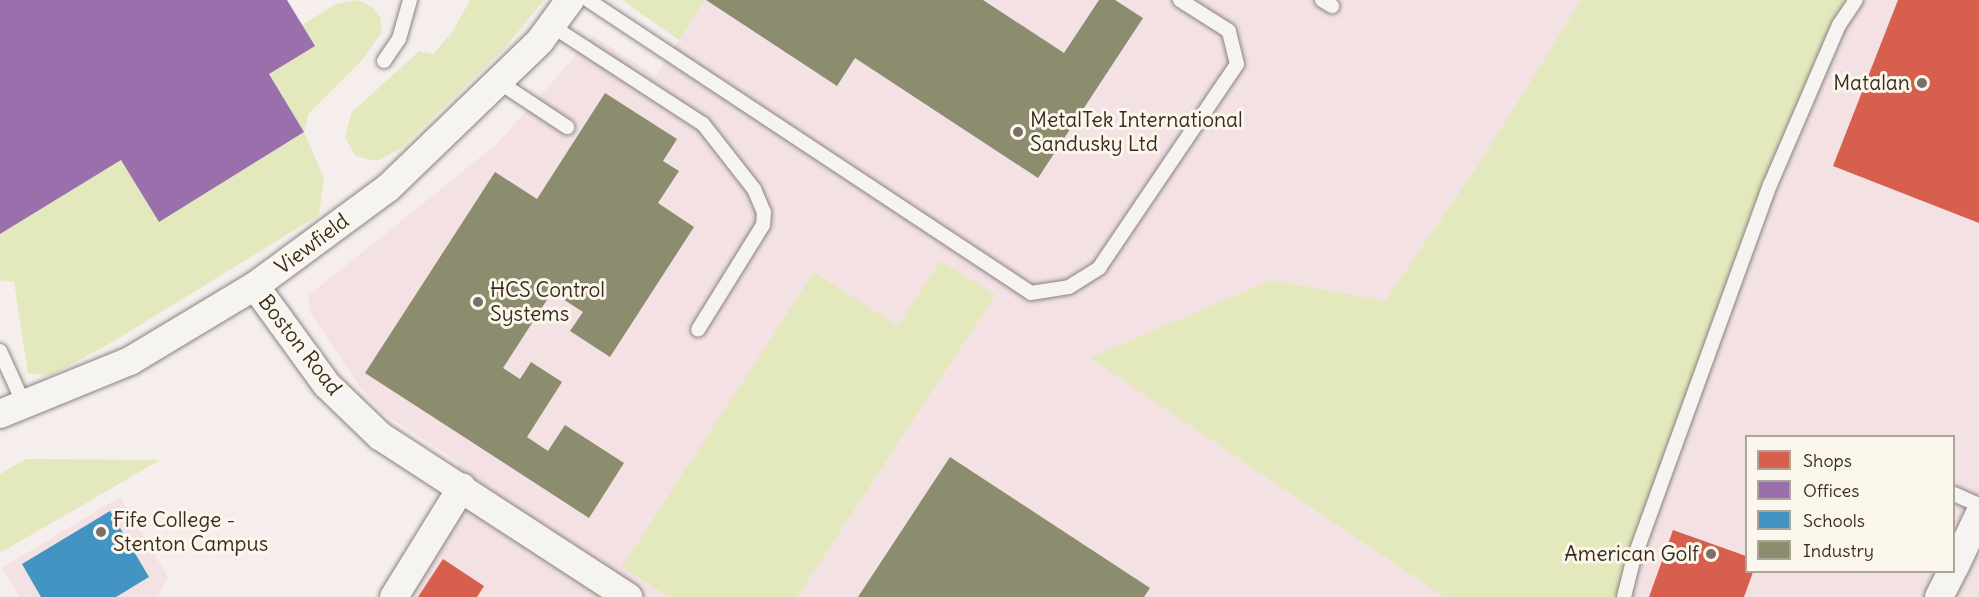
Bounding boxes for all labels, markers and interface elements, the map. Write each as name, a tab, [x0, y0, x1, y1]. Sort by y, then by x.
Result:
place label: Matalan	[1833, 70, 1910, 96]
marker: Matalan	[1915, 76, 1929, 90]
place label: MetalTek International Sandusky Ltd	[1030, 107, 1243, 157]
marker: MetalTek International Sandusky Ltd	[1011, 125, 1025, 139]
street label: Viewfield	[270, 208, 354, 280]
place label: HCS Control Systems	[490, 277, 605, 327]
street label: Boston Road	[253, 290, 347, 400]
marker: HCS Control Systems	[471, 295, 485, 309]
legend	[1745, 435, 1955, 573]
text: Shops	[1803, 449, 1852, 472]
text: Offices	[1803, 479, 1859, 502]
place label: Fife College - Stenton Campus	[113, 507, 268, 557]
text: Schools	[1803, 509, 1865, 532]
marker: Fife College - Stenton Campus	[94, 525, 108, 539]
text: Industry	[1803, 539, 1874, 562]
place label: American Golf	[1564, 541, 1699, 567]
marker: American Golf	[1704, 547, 1718, 561]

